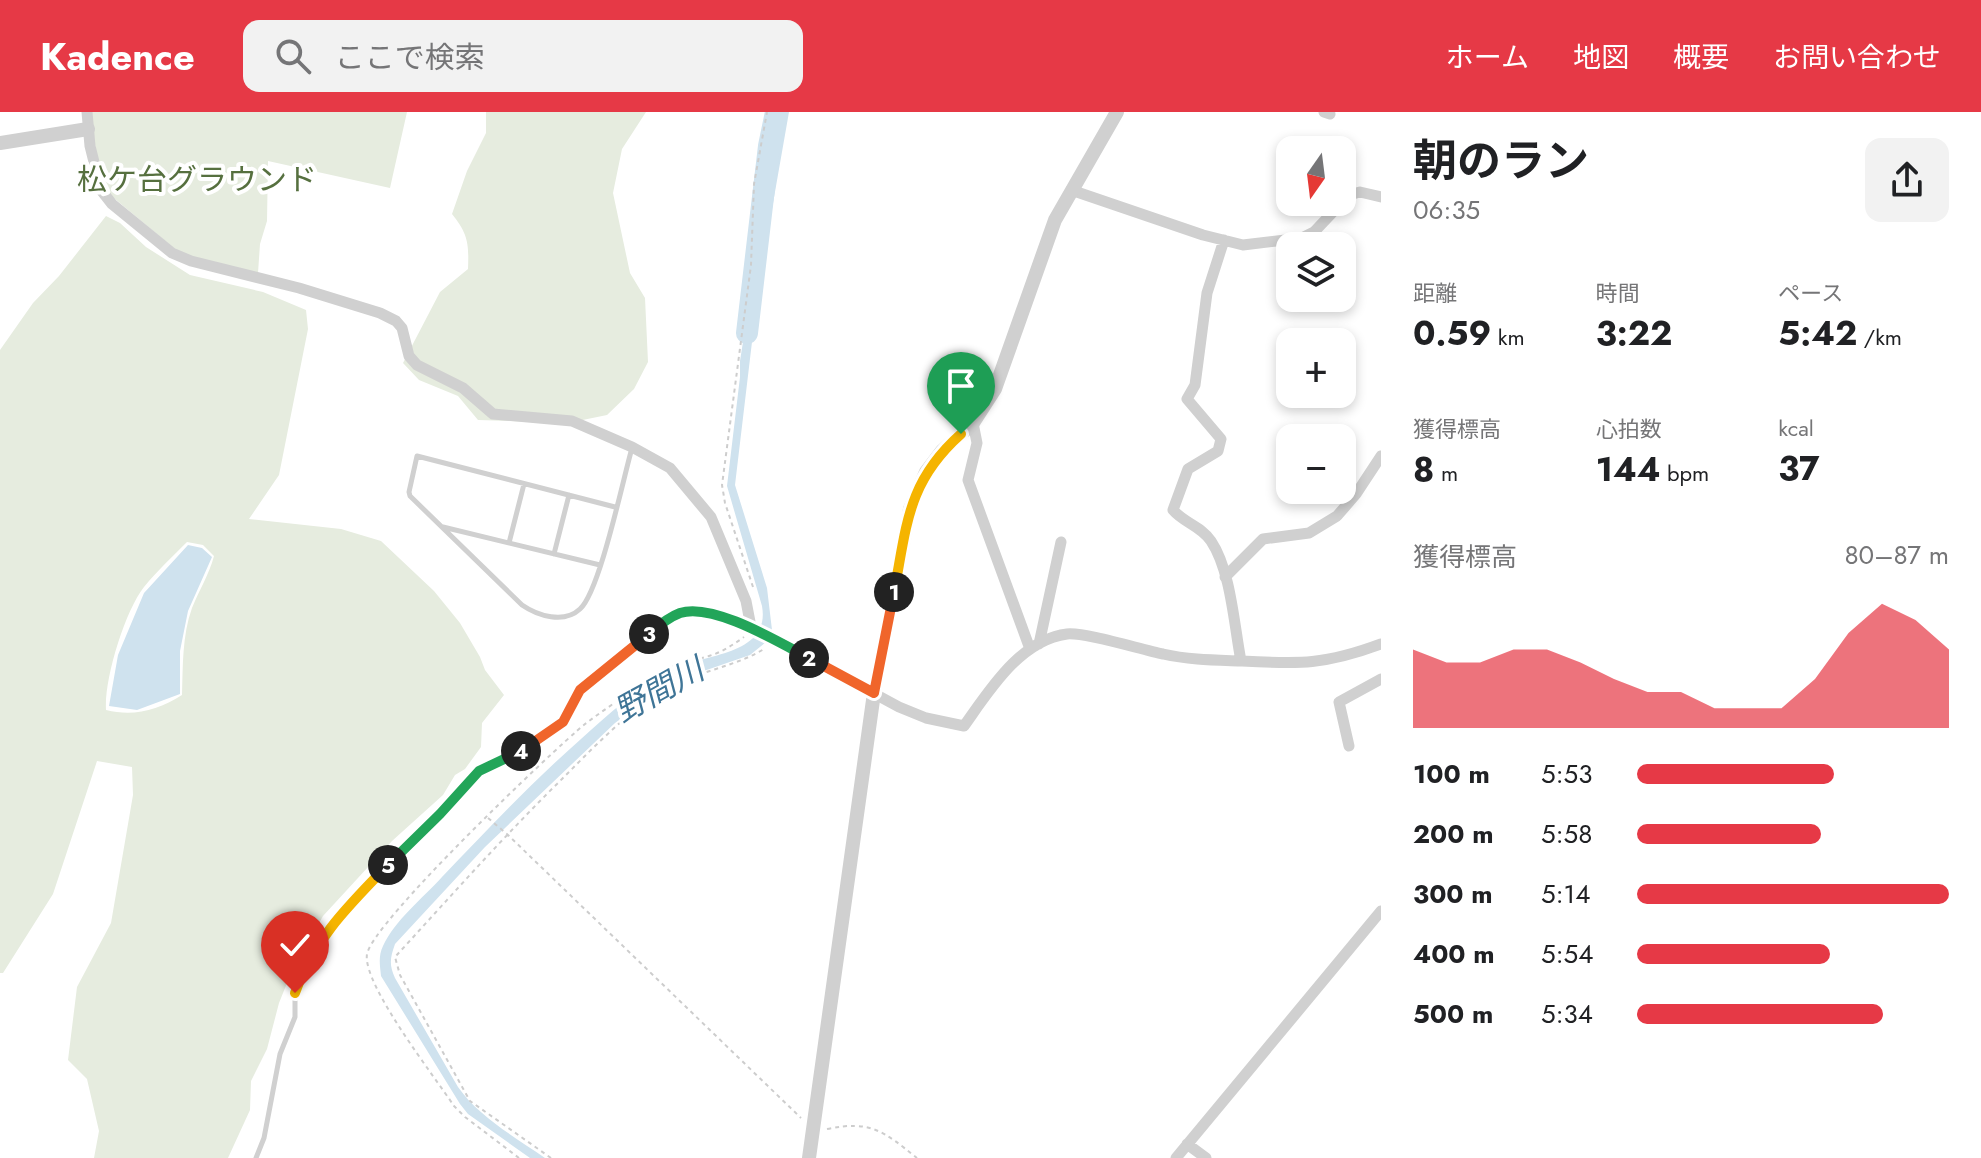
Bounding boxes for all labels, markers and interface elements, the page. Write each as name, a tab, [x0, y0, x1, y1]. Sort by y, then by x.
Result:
search box	[243, 20, 803, 92]
text: Kadence	[40, 29, 195, 84]
icon: search	[271, 34, 315, 78]
text: ここで検索	[335, 36, 485, 79]
text: ホーム	[1446, 37, 1529, 78]
text: 地図	[1573, 37, 1629, 78]
text: 概要	[1673, 37, 1729, 78]
text: お問い合わせ	[1773, 37, 1941, 78]
text: 朝のラン	[1413, 129, 1589, 193]
north arrow	[1276, 136, 1356, 216]
map controls	[1276, 136, 1356, 504]
button: share	[1865, 138, 1949, 222]
park label: 松ケ台グラウンド	[77, 158, 317, 201]
text: 06:35	[1413, 191, 1480, 229]
button: layers	[1276, 232, 1356, 312]
text: 距離	[1413, 277, 1457, 309]
text: 時間	[1596, 277, 1640, 309]
text: ペース	[1778, 277, 1843, 309]
text: 0.59	[1413, 309, 1491, 358]
text: 3:22	[1596, 309, 1672, 358]
text: 5:42	[1778, 309, 1857, 358]
text: km	[1491, 321, 1525, 353]
text: /km	[1857, 321, 1902, 353]
button: +	[1276, 328, 1356, 408]
pin	[927, 352, 995, 434]
icon: arrive	[939, 364, 983, 408]
text: kcal	[1778, 412, 1814, 444]
text: 獲得標高	[1413, 413, 1501, 445]
text: 心拍数	[1596, 413, 1662, 445]
button: −	[1276, 424, 1356, 504]
text: 37	[1778, 444, 1819, 493]
text: 8	[1413, 445, 1434, 494]
text: 144	[1596, 445, 1660, 494]
text: m	[1434, 457, 1458, 489]
text: bpm	[1660, 457, 1709, 489]
text: 80–87 m	[1844, 536, 1949, 574]
text: 獲得標高	[1413, 538, 1517, 576]
pin: 1	[874, 572, 914, 612]
text: 1	[888, 576, 900, 608]
pin: 3	[629, 614, 669, 654]
text: 3	[642, 618, 656, 650]
pin: 2	[789, 638, 829, 678]
text: 2	[802, 642, 816, 674]
water label: 野間川	[606, 645, 715, 733]
pin: 4	[501, 731, 541, 771]
text: 4	[513, 735, 529, 767]
text: 100 m	[1413, 755, 1490, 793]
text: 5:53	[1541, 755, 1592, 793]
text: 200 m	[1413, 815, 1494, 853]
text: 5:58	[1541, 815, 1592, 853]
pin: 5	[368, 845, 408, 885]
text: 5	[381, 849, 395, 881]
text: 300 m	[1413, 875, 1493, 913]
text: 5:14	[1541, 875, 1590, 913]
pin	[261, 911, 329, 993]
icon: check	[273, 923, 317, 967]
text: 400 m	[1413, 935, 1495, 973]
text: 5:54	[1541, 935, 1593, 973]
text: 500 m	[1413, 995, 1493, 1033]
text: 5:34	[1541, 995, 1593, 1033]

